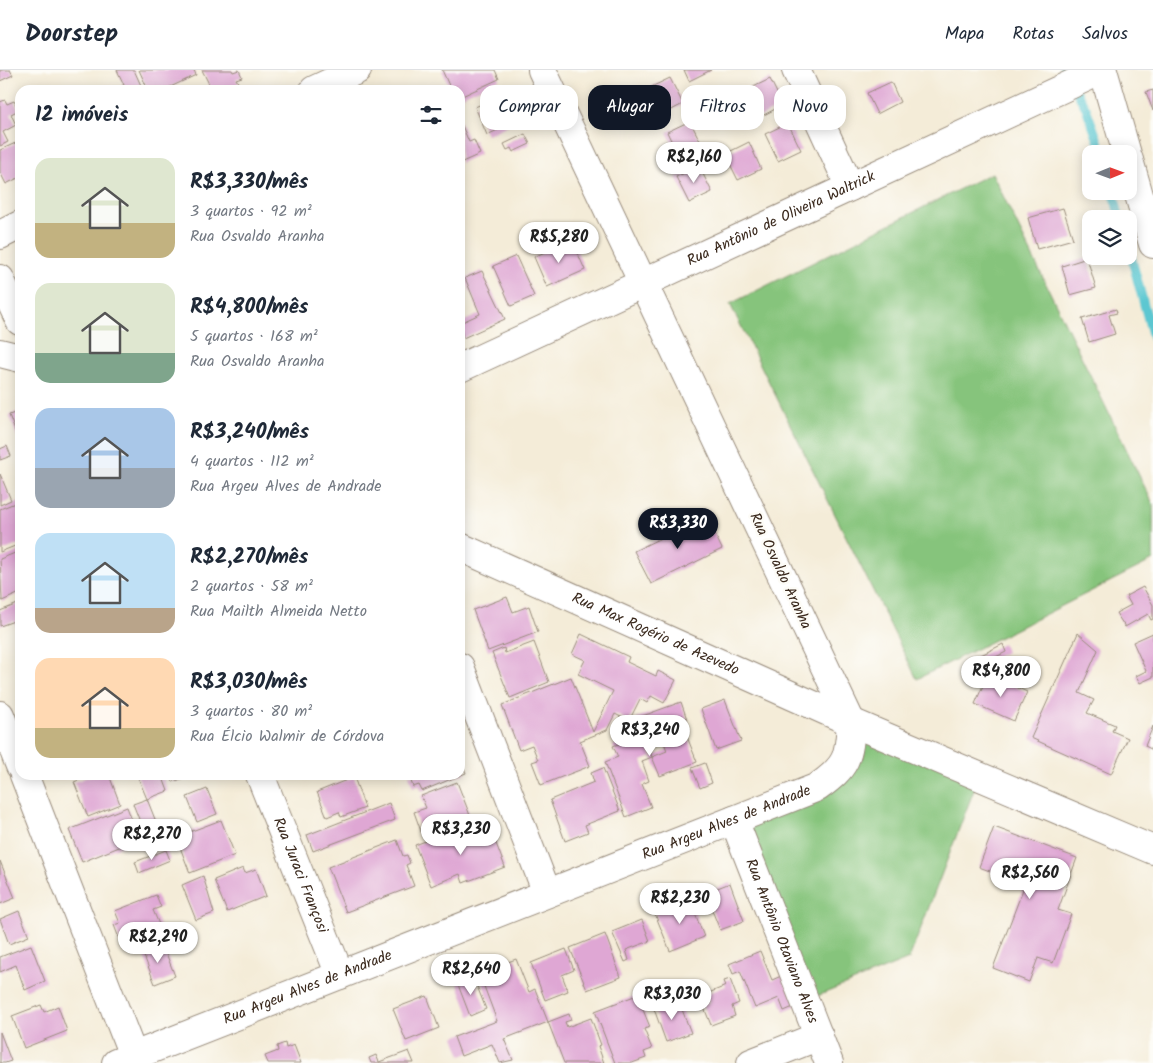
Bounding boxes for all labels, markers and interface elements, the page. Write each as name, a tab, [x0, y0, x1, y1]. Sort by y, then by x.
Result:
text: Doorstep	[25, 15, 118, 54]
text: Mapa	[945, 20, 984, 49]
text: Rotas	[1012, 20, 1054, 49]
text: Salvos	[1082, 20, 1128, 49]
chip: Comprar	[480, 85, 578, 130]
chip: Alugar	[588, 85, 671, 130]
chip: Filtros	[681, 85, 764, 130]
chip: Novo	[774, 85, 846, 130]
text: 12 imóveis	[35, 99, 128, 132]
icon: filters	[417, 101, 445, 129]
pin: R$2,160	[648, 142, 740, 184]
text: R$2,160	[667, 145, 721, 170]
north arrow	[1082, 145, 1138, 200]
map controls	[1082, 145, 1137, 265]
street label: Rua Antônio de Oliveira Waltrick	[683, 164, 880, 273]
text: R$3,330/mês	[190, 166, 308, 199]
icon: home	[75, 178, 135, 238]
text: 3 quartos · 92 m²	[190, 199, 312, 224]
button: layers	[1082, 210, 1137, 265]
pin: R$5,280	[513, 222, 605, 264]
text: Rua Osvaldo Aranha	[190, 224, 325, 249]
text: R$5,280	[530, 225, 588, 250]
text: R$4,800/mês	[190, 291, 308, 324]
icon: home	[75, 303, 135, 363]
text: 5 quartos · 168 m²	[190, 324, 318, 349]
text: Rua Osvaldo Aranha	[190, 349, 325, 374]
text: R$3,240/mês	[190, 416, 309, 449]
icon: home	[75, 428, 135, 488]
text: 4 quartos · 112 m²	[190, 449, 314, 474]
text: Rua Argeu Alves de Andrade	[190, 474, 382, 499]
pin: R$3,330	[632, 508, 724, 550]
street label: Rua Osvaldo Aranha	[742, 509, 818, 633]
text: R$3,330	[649, 511, 707, 536]
text: R$2,270/mês	[190, 541, 308, 574]
icon: home	[75, 553, 135, 613]
text: 2 quartos · 58 m²	[190, 574, 313, 599]
street label: Rua Max Rogério de Azevedo	[568, 586, 743, 682]
text: Rua Mailth Almeida Netto	[190, 599, 367, 624]
pin: R$4,800	[955, 656, 1047, 698]
text: R$4,800	[972, 659, 1030, 684]
text: R$3,030/mês	[190, 666, 308, 699]
icon: home	[75, 678, 135, 738]
text: 3 quartos · 80 m²	[190, 699, 312, 724]
pin: R$3,240	[604, 714, 696, 757]
text: R$3,240	[621, 718, 679, 743]
text: Rua Élcio Walmir de Córdova	[190, 724, 384, 749]
street label: Rua Argeu Alves de Andrade	[638, 779, 815, 867]
street label: Rua Juraci Françosi	[266, 814, 335, 938]
pin: R$3,230	[415, 814, 507, 856]
text: R$3,230	[432, 817, 490, 842]
pin: R$2,270	[106, 818, 198, 861]
text: R$2,270	[123, 822, 181, 847]
street label: Rua Antônio Otaviano Alves	[738, 855, 825, 1028]
pin: R$2,560	[984, 858, 1076, 900]
text: R$2,560	[1001, 861, 1059, 886]
pin: R$2,230	[634, 882, 726, 925]
text: R$2,230	[651, 886, 709, 911]
pin: R$2,290	[112, 922, 204, 964]
text: R$2,290	[129, 925, 187, 950]
street label: Rua Argeu Alves de Andrade	[220, 943, 396, 1032]
pin: R$2,640	[425, 954, 517, 996]
text: R$2,640	[442, 957, 500, 982]
pin: R$3,030	[626, 978, 718, 1021]
text: R$3,030	[643, 982, 701, 1007]

